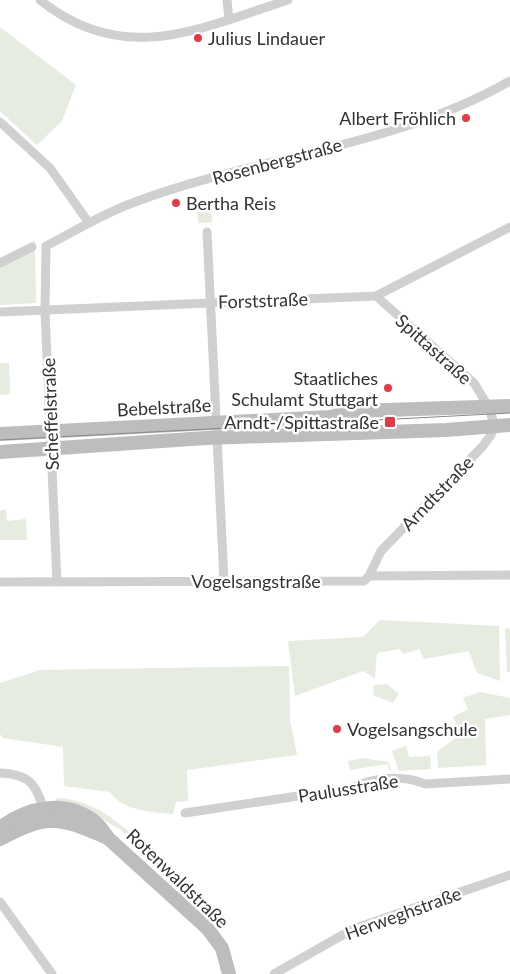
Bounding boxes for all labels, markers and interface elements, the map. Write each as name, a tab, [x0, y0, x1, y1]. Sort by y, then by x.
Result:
place label: Julius Lindauer	[208, 27, 326, 49]
marker: Julius Lindauer	[192, 32, 204, 44]
place label: Albert Fröhlich	[339, 107, 456, 129]
marker: Albert Fröhlich	[460, 112, 472, 124]
street label: Rosenbergstraße	[210, 133, 344, 189]
place label: Bertha Reis	[186, 192, 276, 214]
marker: Bertha Reis	[170, 197, 182, 209]
street label: Forststraße	[218, 287, 308, 313]
street label: Spittastraße	[391, 309, 477, 389]
street label: Scheffelstraße	[37, 357, 63, 471]
place label: Staatliches Schulamt Stuttgart	[231, 367, 379, 410]
marker: Staatliches Schulamt Stuttgart	[382, 382, 394, 394]
street label: Bebelstraße	[116, 394, 212, 420]
place label: Arndt-/Spittastraße	[224, 411, 379, 433]
marker: Arndt-/Spittastraße	[383, 415, 397, 429]
street label: Arndtstraße	[396, 451, 478, 535]
street label: Vogelsangstraße	[191, 570, 321, 592]
place label: Vogelsangschule	[347, 718, 477, 740]
marker: Vogelsangschule	[331, 723, 343, 735]
street label: Paulusstraße	[296, 769, 400, 807]
street label: Rotenwaldstraße	[122, 824, 234, 932]
street label: Herweghstraße	[342, 882, 464, 944]

